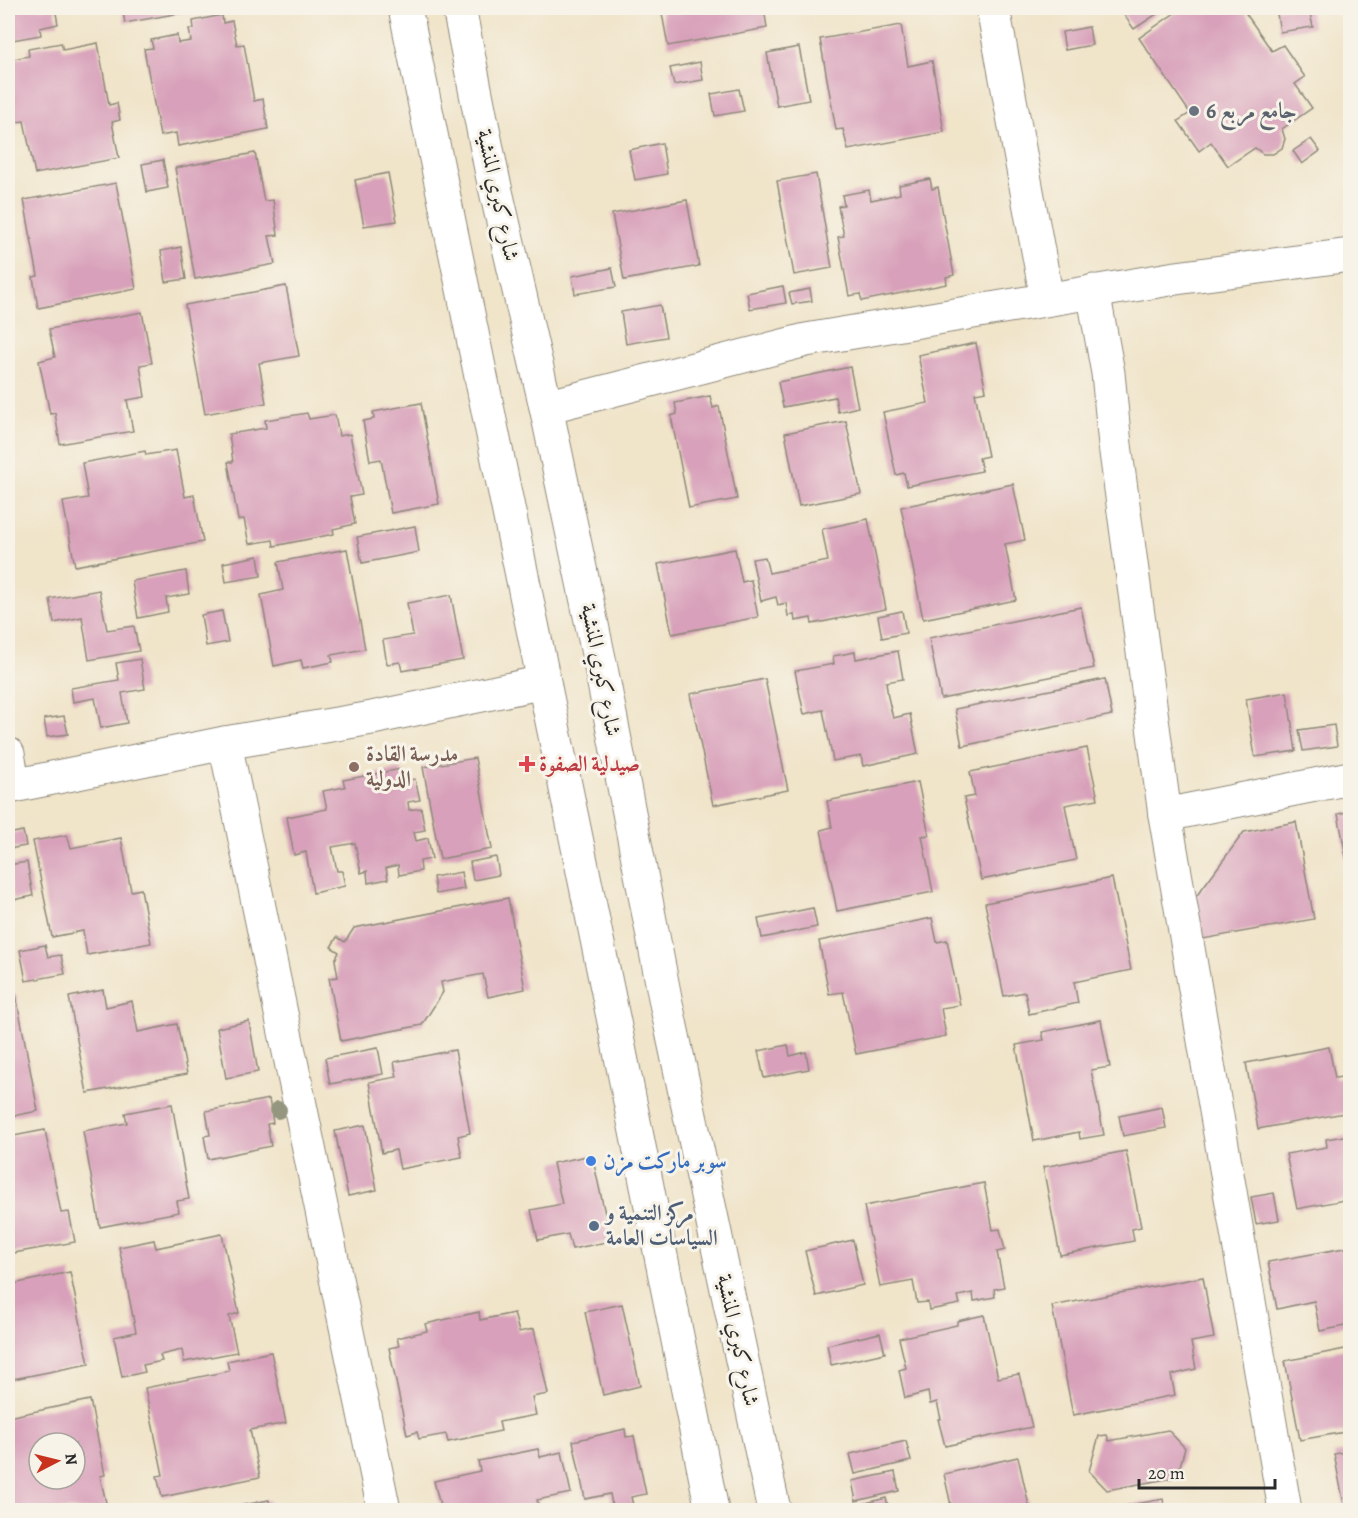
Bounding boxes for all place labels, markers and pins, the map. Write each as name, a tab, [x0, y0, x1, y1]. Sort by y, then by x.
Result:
place label: جامع مربع 6	[1206, 96, 1297, 131]
marker: جامع مربع 6	[1187, 104, 1201, 118]
place label: مدرسة القادة الدولية	[366, 739, 458, 794]
place label: صيدلية الصفوة	[539, 749, 640, 779]
marker: صيدلية الصفوة	[520, 757, 534, 771]
marker: مدرسة القادة الدولية	[347, 760, 361, 774]
place label: سوبر ماركت مزن	[603, 1146, 727, 1177]
marker: سوبر ماركت مزن	[584, 1154, 598, 1168]
place label: مركز التنمية و السياسات العامة	[604, 1198, 718, 1253]
marker: مركز التنمية و السياسات العامة	[587, 1219, 601, 1233]

